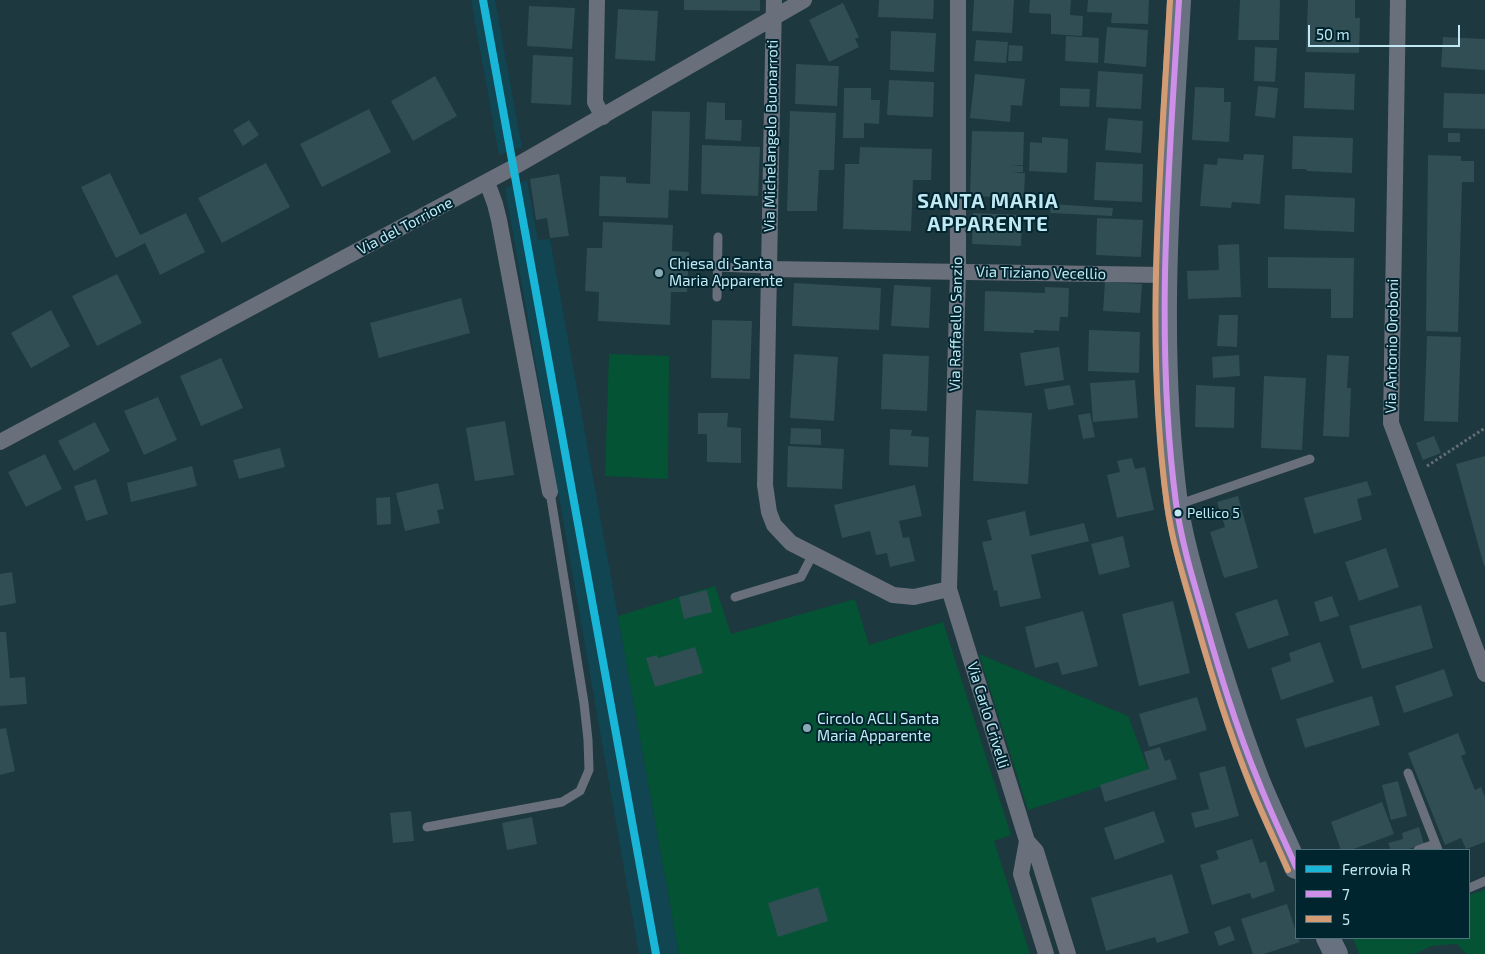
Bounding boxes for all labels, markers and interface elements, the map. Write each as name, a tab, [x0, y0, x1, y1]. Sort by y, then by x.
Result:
scale bar	[1310, 15, 1462, 47]
text: 50 m	[1316, 25, 1350, 43]
street label: Via Michelangelo Buonarroti	[760, 40, 782, 232]
district label: SANTA MARIA APPARENTE	[916, 189, 1060, 236]
street label: Via del Torrione	[354, 193, 456, 259]
place label: Chiesa di Santa Maria Apparente	[669, 255, 783, 290]
street label: Via Raffaello Sanzio	[946, 256, 966, 392]
street label: Via Tiziano Vecellio	[976, 263, 1106, 283]
marker: Chiesa di Santa Maria Apparente	[653, 267, 665, 279]
street label: Via Antonio Oroboni	[1382, 278, 1402, 414]
place label: Pellico 5	[1187, 505, 1240, 521]
marker: Pellico 5	[1173, 508, 1183, 518]
street label: Via Carlo Crivelli	[963, 660, 1013, 770]
place label: Circolo ACLI Santa Maria Apparente	[817, 710, 939, 745]
marker: Circolo ACLI Santa Maria Apparente	[801, 722, 813, 734]
legend	[1295, 849, 1470, 939]
text: Ferrovia R	[1342, 860, 1411, 878]
text: 7	[1342, 885, 1350, 903]
text: 5	[1342, 910, 1350, 928]

